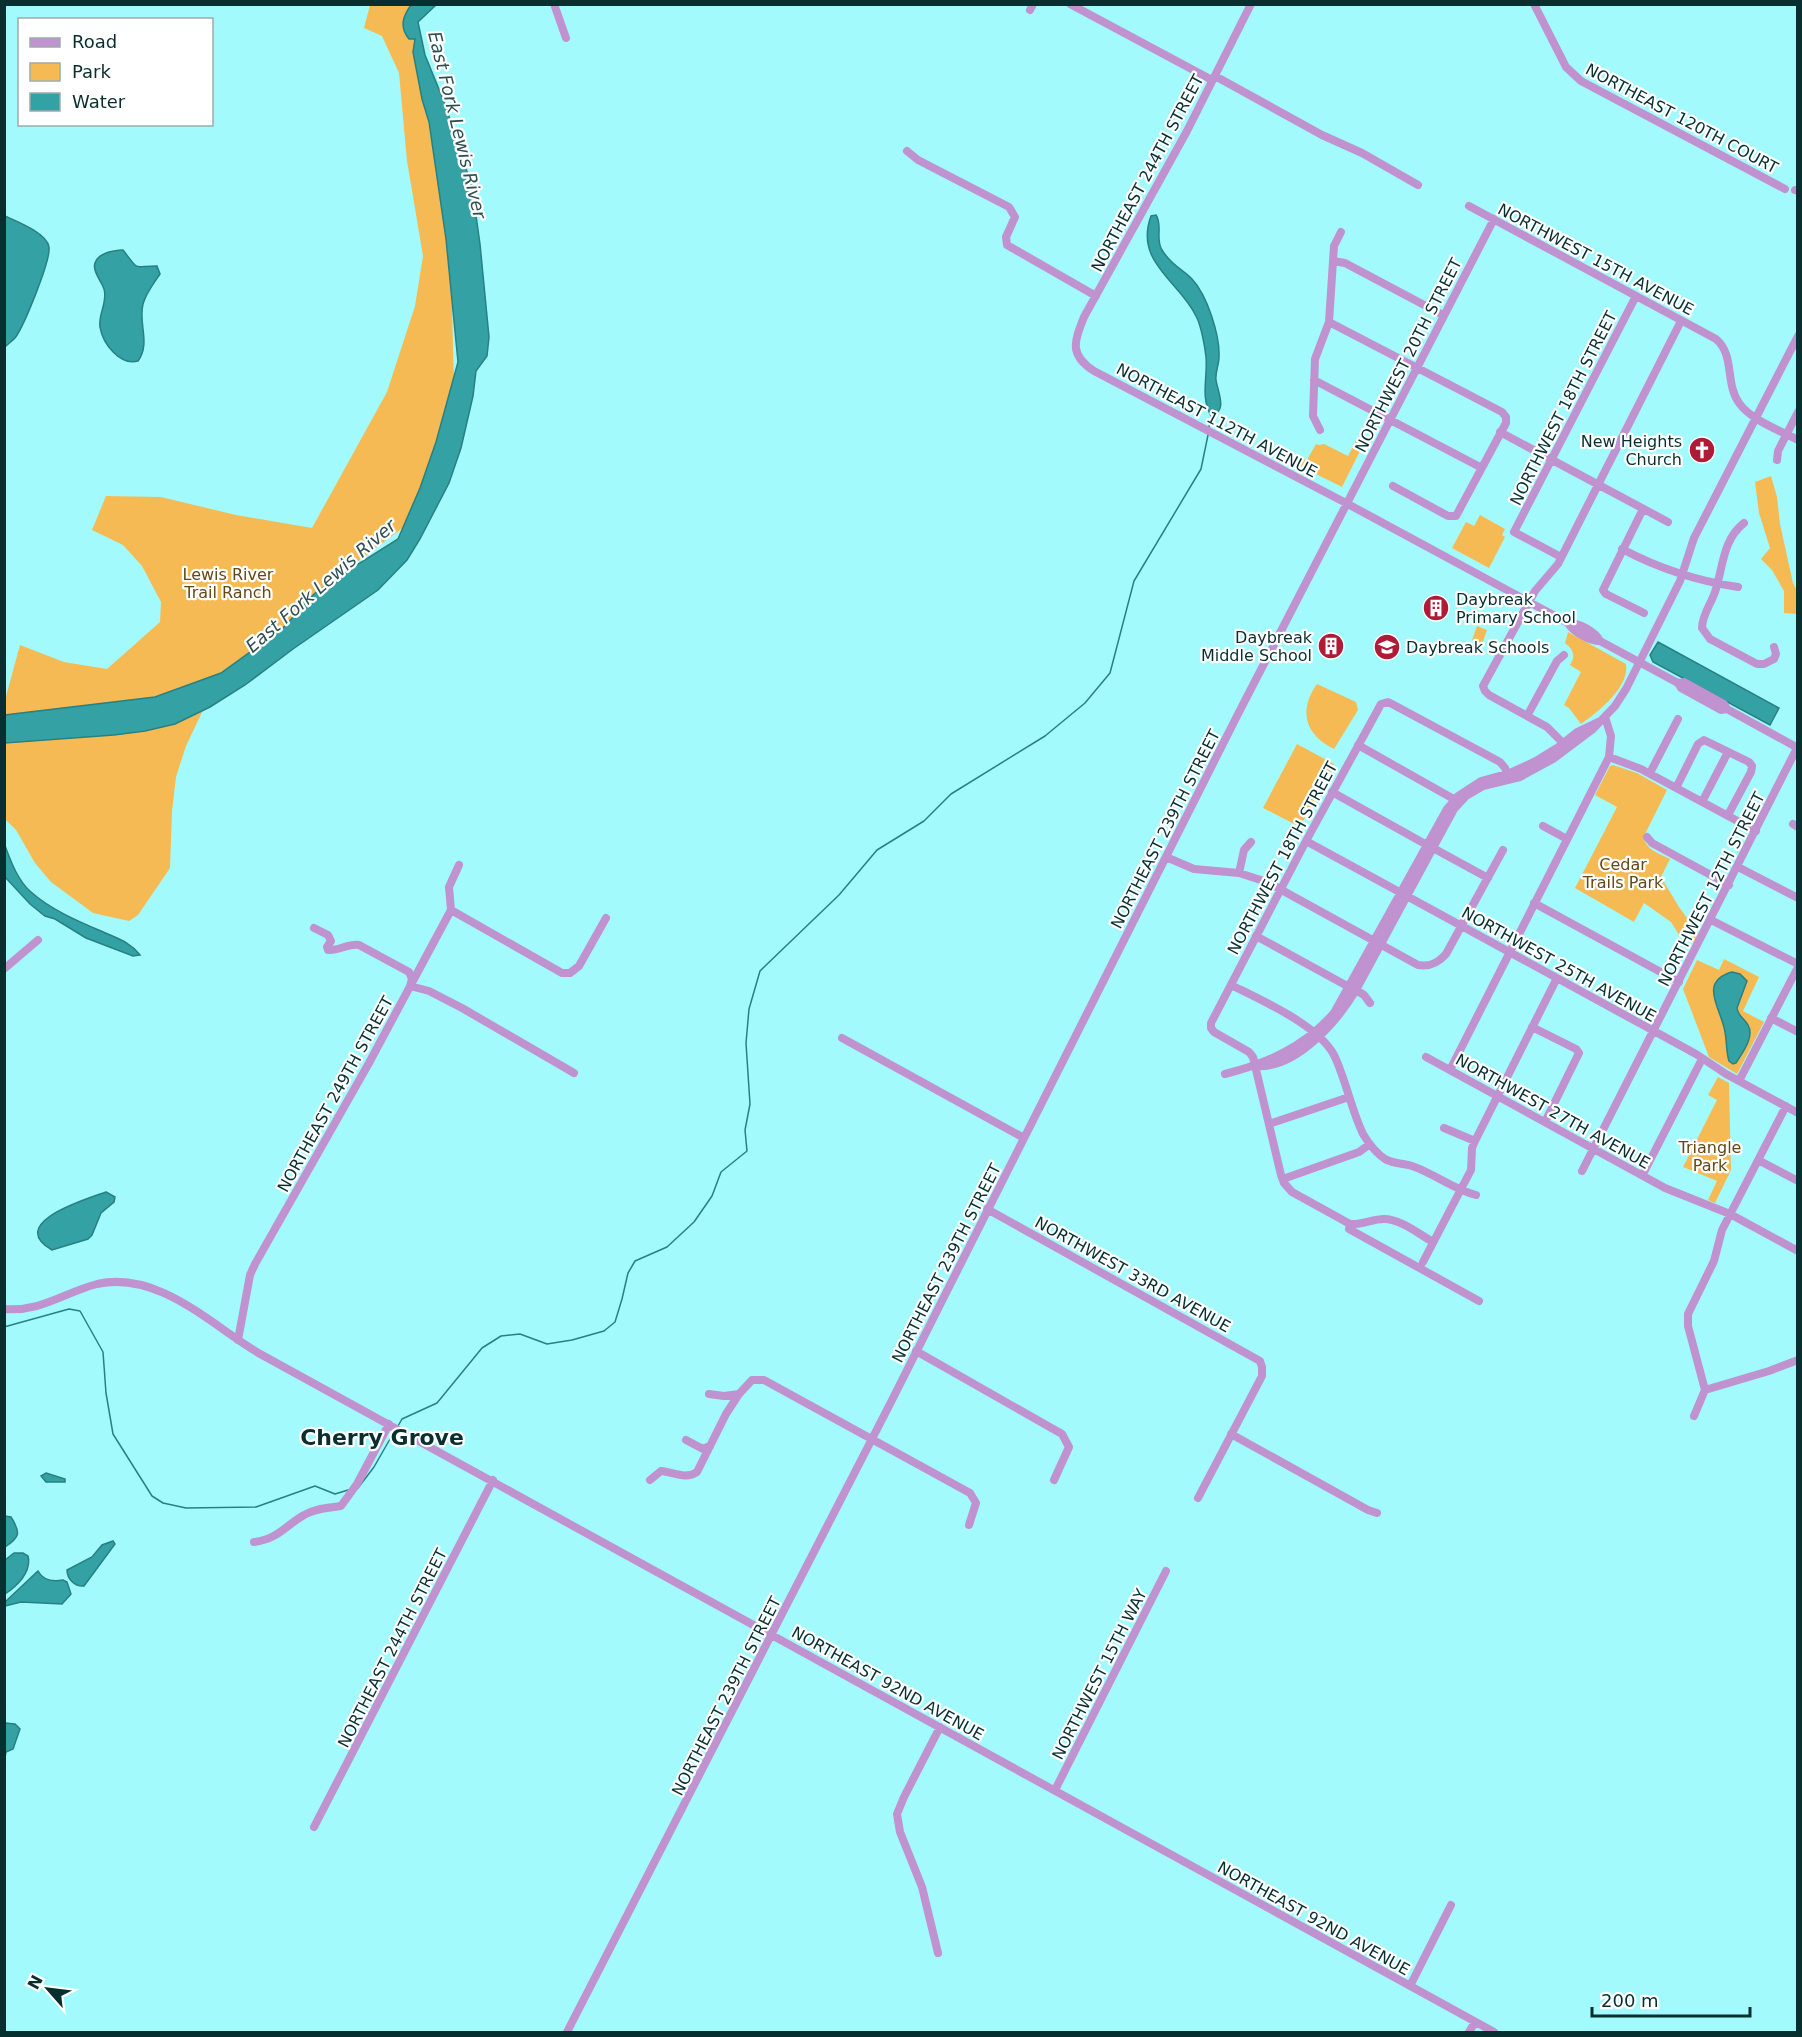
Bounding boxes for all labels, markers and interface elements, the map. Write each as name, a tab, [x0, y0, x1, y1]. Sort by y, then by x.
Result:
legend	[18, 18, 213, 126]
water label: East Fork Lewis River	[424, 29, 491, 222]
text: Road	[72, 31, 117, 52]
street label: NORTHEAST 120TH COURT	[1582, 60, 1781, 177]
text: Park	[72, 61, 111, 82]
street label: NORTHEAST 244TH STREET	[1087, 71, 1208, 275]
text: Water	[72, 91, 126, 112]
street label: NORTHWEST 15TH AVENUE	[1494, 200, 1697, 319]
street label: NORTHWEST 20TH STREET	[1351, 255, 1466, 456]
street label: NORTHWEST 18TH STREET	[1506, 308, 1621, 509]
street label: NORTHEAST 112TH AVENUE	[1113, 359, 1320, 482]
place label: New Heights Church	[1581, 432, 1682, 469]
church icon: New Heights Church	[1687, 435, 1717, 465]
water label: East Fork Lewis River	[241, 514, 401, 657]
park label: Lewis River Trail Ranch	[183, 565, 274, 602]
place label: Daybreak Primary School	[1456, 590, 1576, 627]
building icon: Daybreak Primary School	[1421, 593, 1451, 623]
place label: Daybreak Middle School	[1201, 628, 1313, 665]
building icon: Daybreak Middle School	[1316, 631, 1346, 661]
school or university icon: Daybreak Schools	[1372, 632, 1402, 662]
place label: Daybreak Schools	[1406, 638, 1549, 657]
street label: NORTHEAST 239TH STREET	[1107, 726, 1224, 932]
street label: NORTHWEST 18TH STREET	[1223, 758, 1342, 958]
street label: NORTHWEST 12TH STREET	[1654, 789, 1769, 990]
park label: Cedar Trails Park	[1582, 855, 1664, 892]
street label: NORTHWEST 25TH AVENUE	[1458, 903, 1659, 1026]
street label: NORTHEAST 249TH STREET	[274, 993, 397, 1195]
street label: NORTHWEST 27TH AVENUE	[1452, 1050, 1653, 1173]
park label: Triangle Park	[1678, 1138, 1741, 1175]
street label: NORTHEAST 239TH STREET	[888, 1160, 1005, 1366]
street label: NORTHWEST 33RD AVENUE	[1032, 1213, 1234, 1336]
district label: Cherry Grove	[300, 1425, 464, 1450]
street label: NORTHEAST 244TH STREET	[334, 1545, 451, 1751]
street label: NORTHWEST 15TH WAY	[1048, 1586, 1151, 1763]
street label: NORTHEAST 239TH STREET	[668, 1593, 785, 1799]
street label: NORTHEAST 92ND AVENUE	[788, 1623, 987, 1744]
street label: NORTHEAST 92ND AVENUE	[1214, 1858, 1413, 1979]
north arrow	[18, 1959, 78, 2019]
text: N	[24, 1972, 47, 1993]
scale bar	[1592, 1980, 1750, 2018]
text: 200 m	[1601, 1990, 1659, 2011]

